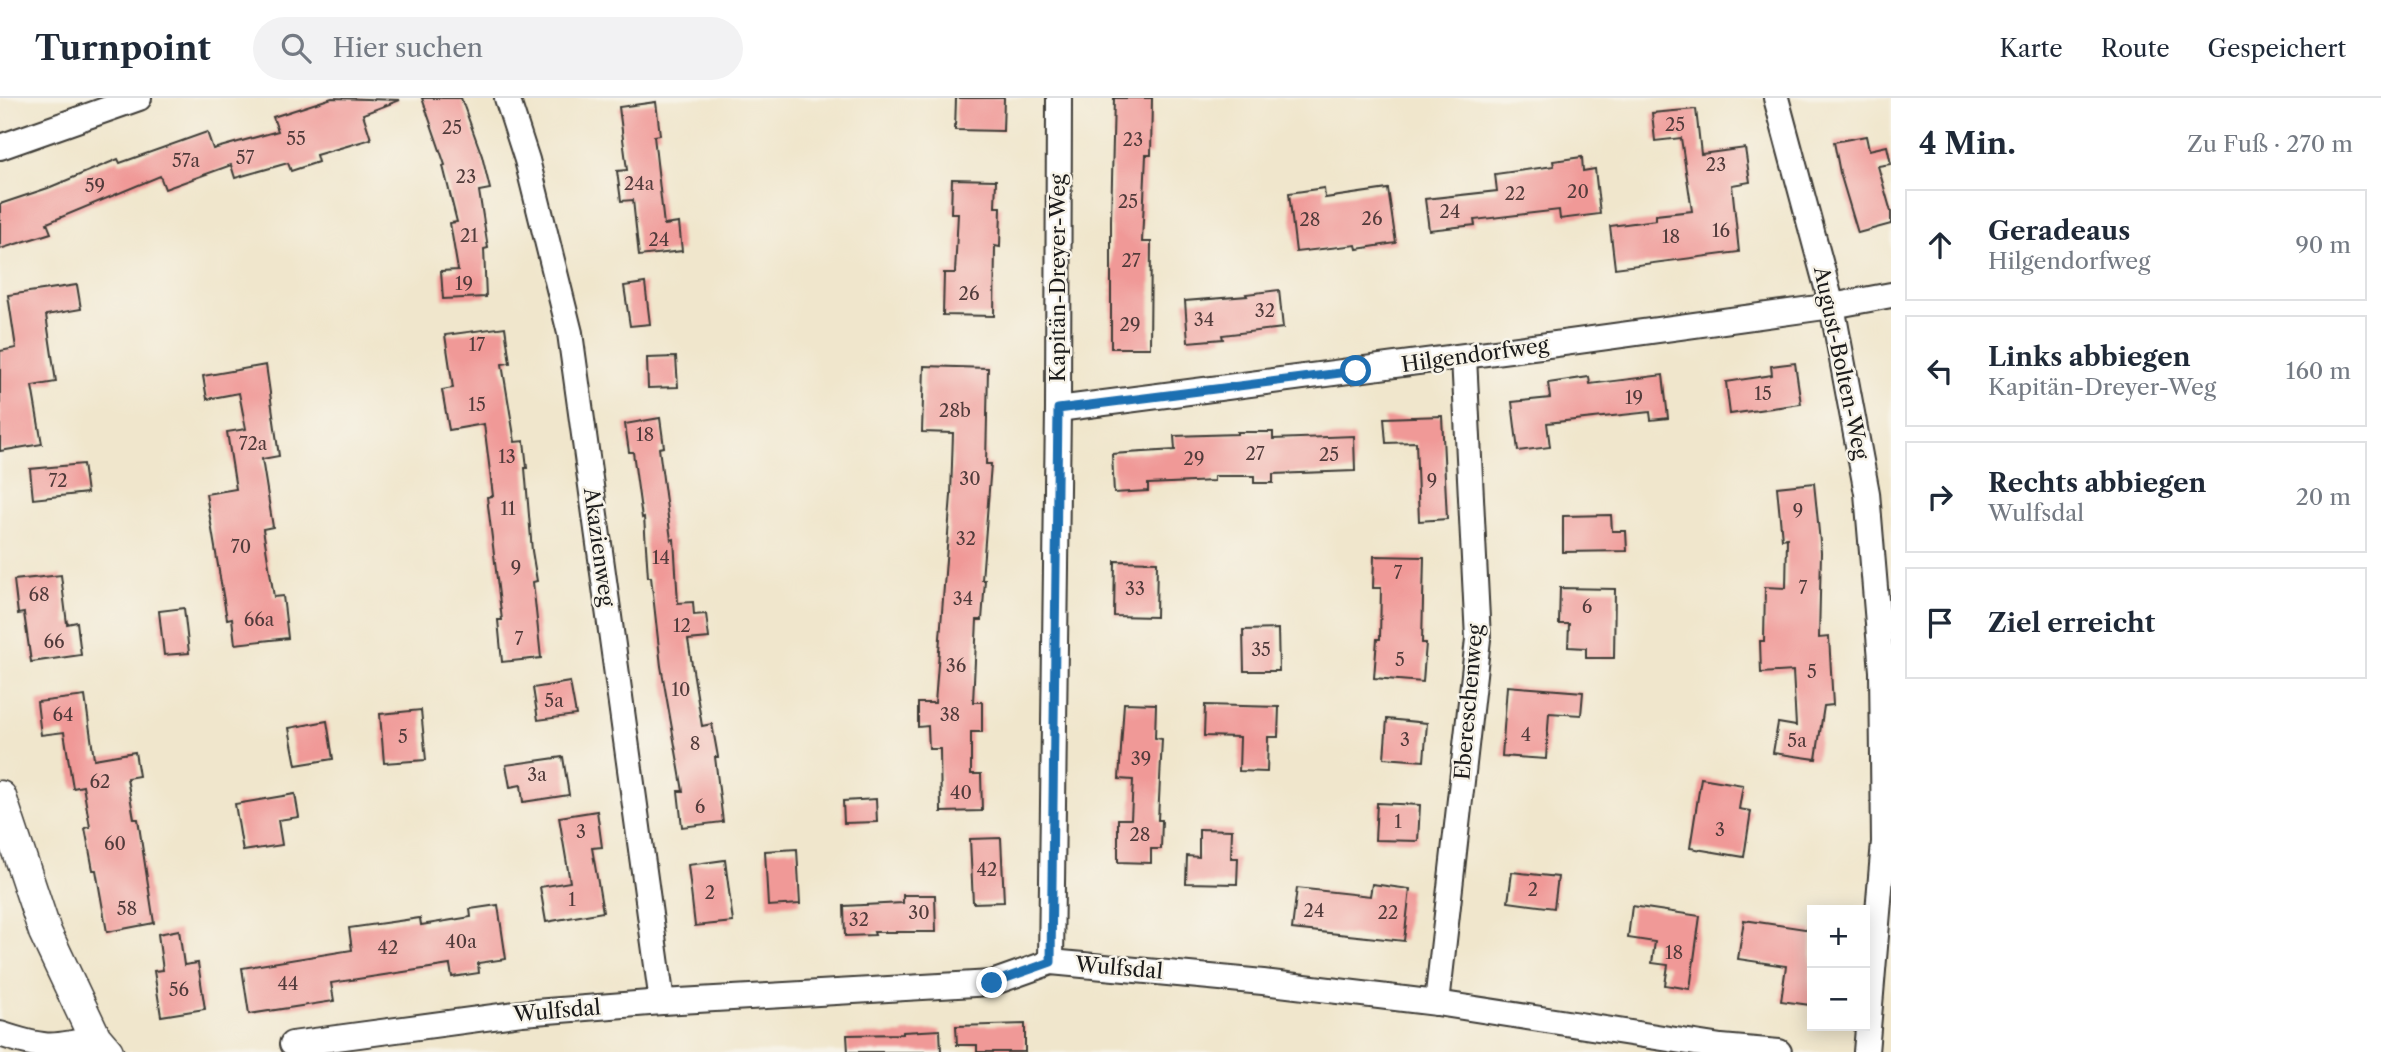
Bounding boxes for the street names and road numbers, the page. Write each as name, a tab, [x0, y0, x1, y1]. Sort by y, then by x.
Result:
street label: Kapitän-Dreyer-Weg	[1045, 173, 1070, 382]
street label: August-Bolten-Weg	[1809, 263, 1874, 463]
street label: Hilgendorfweg	[1400, 332, 1551, 377]
street label: Akazienweg	[579, 485, 620, 609]
street label: Ebereschenweg	[1449, 622, 1488, 781]
street label: Wulfsdal	[1073, 951, 1164, 984]
street label: Wulfsdal	[511, 994, 602, 1027]

